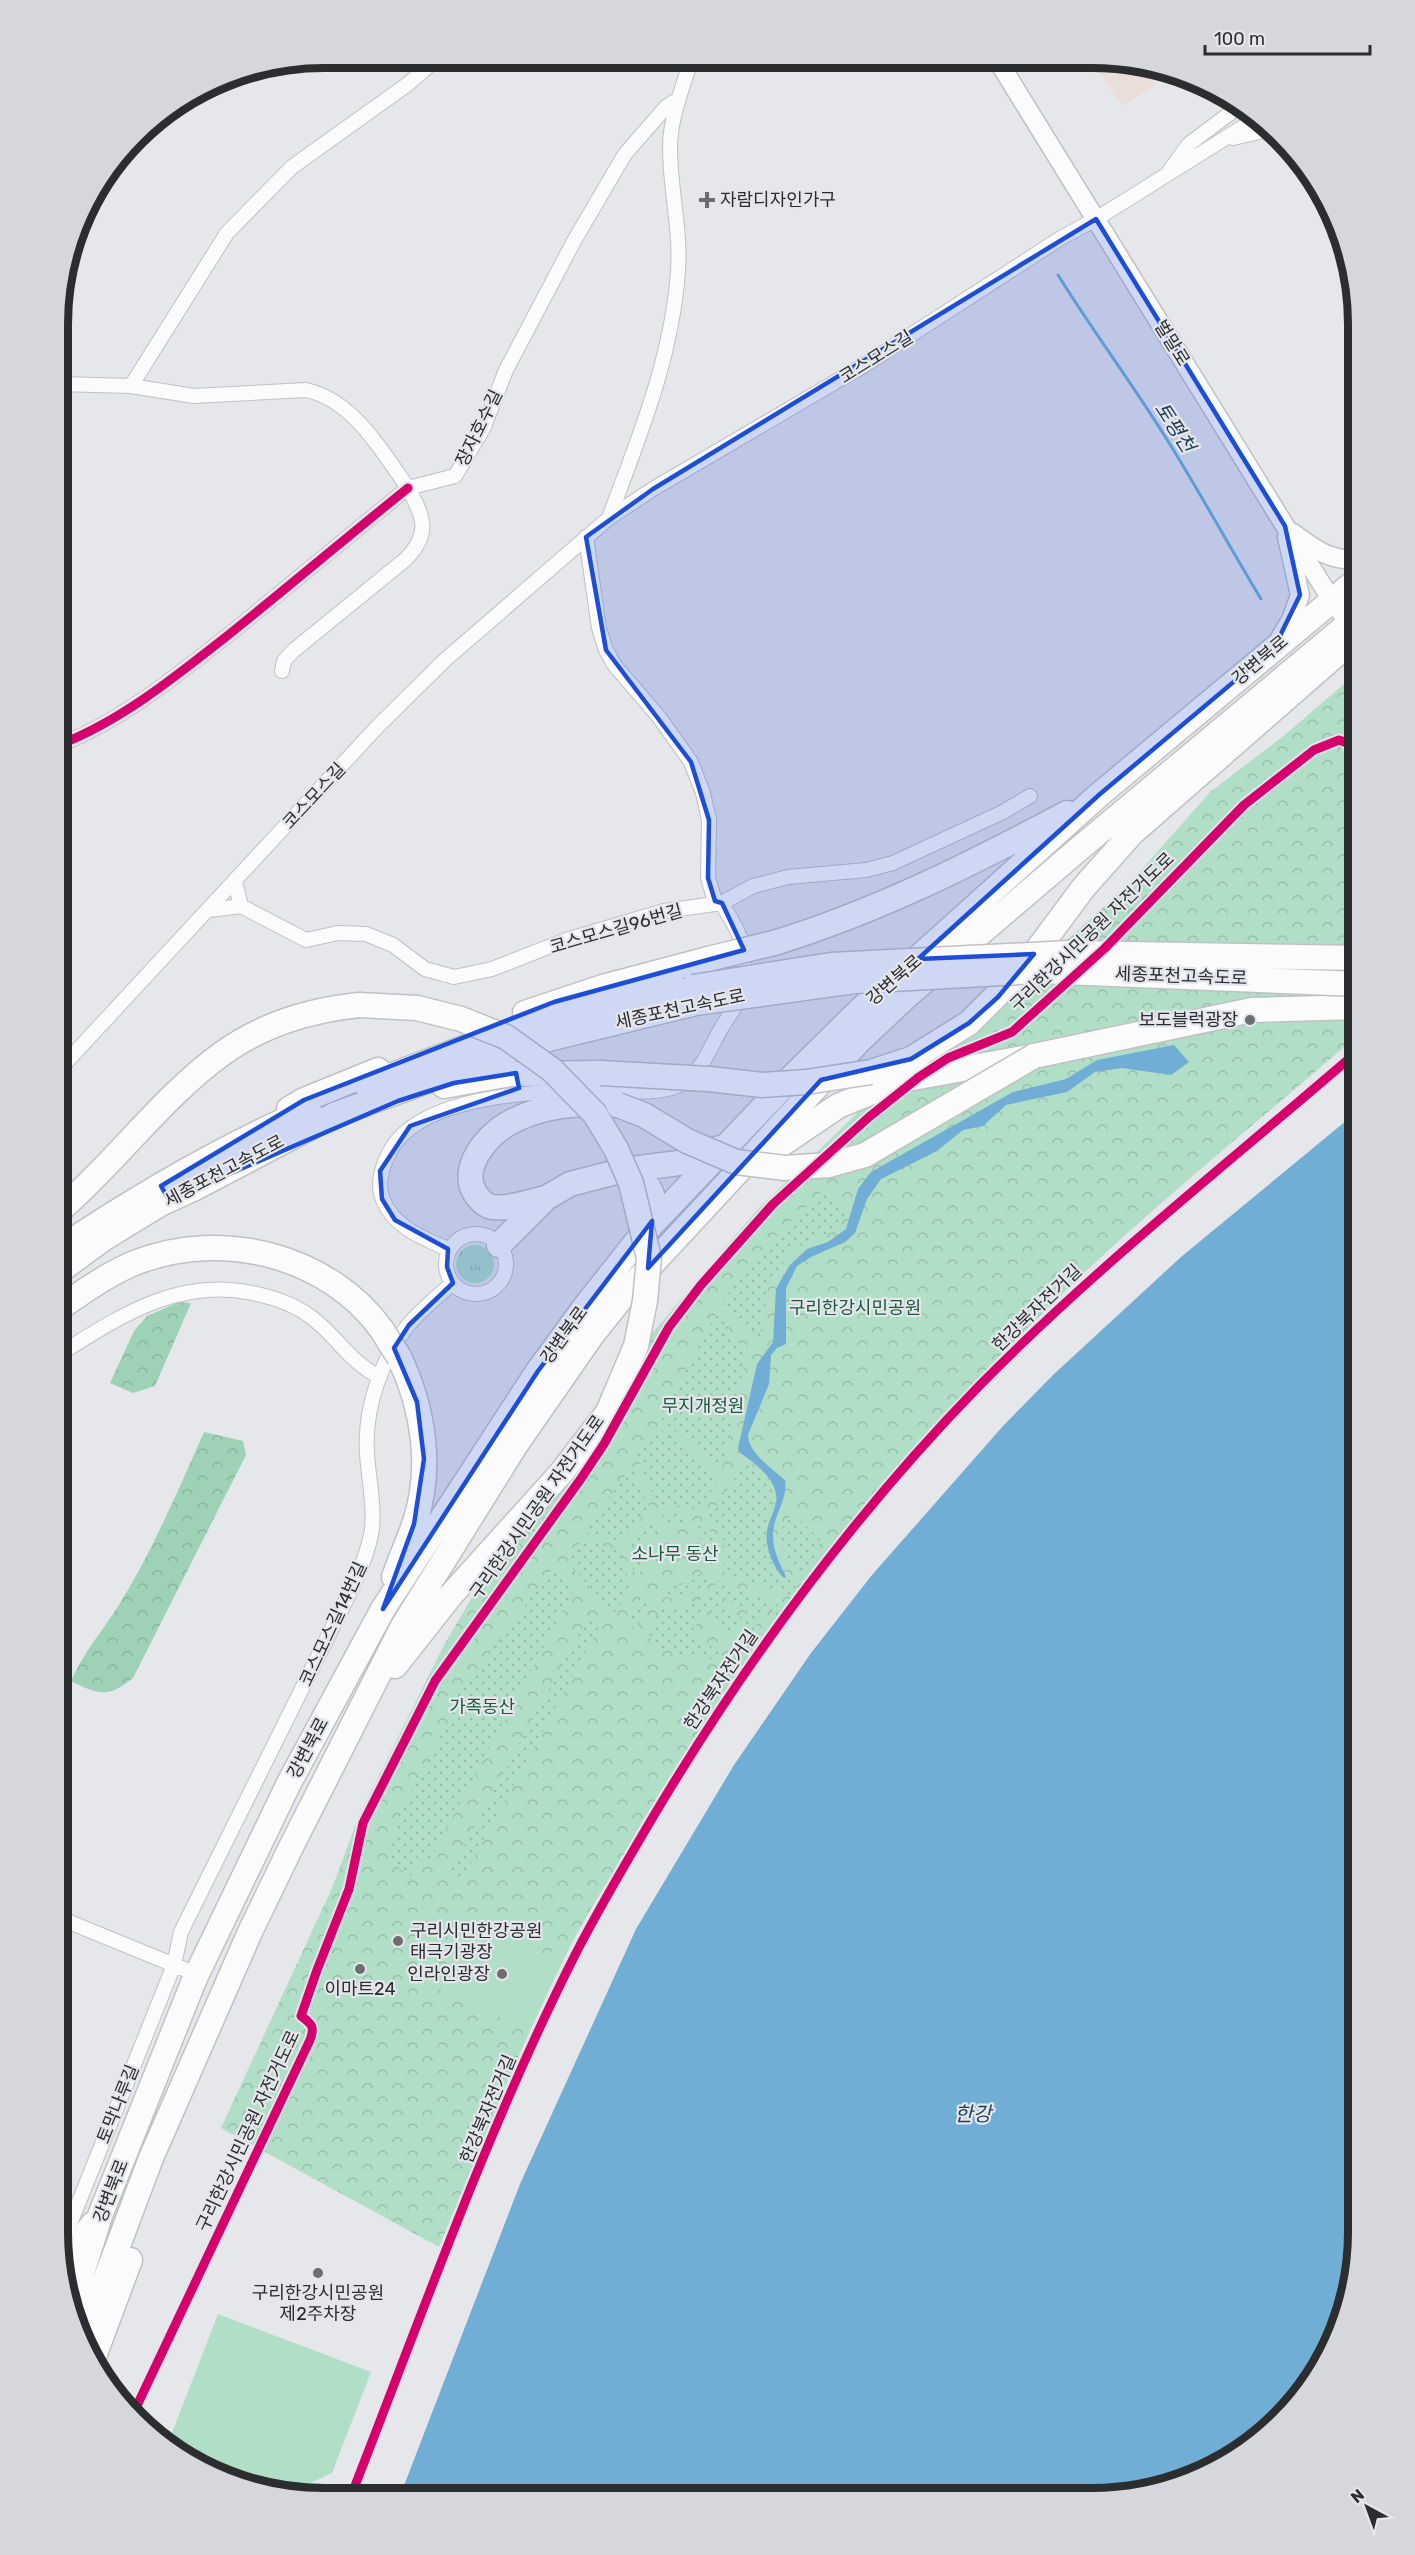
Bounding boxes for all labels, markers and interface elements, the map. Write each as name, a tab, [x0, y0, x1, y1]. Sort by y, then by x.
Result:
scale bar	[1205, 18, 1370, 56]
text: 100 m	[1214, 28, 1265, 50]
place label: 자람디자인가구	[720, 189, 836, 211]
marker: 자람디자인가구	[698, 191, 716, 209]
street label: 벌말로	[1150, 316, 1194, 370]
street label: 코스모스길	[835, 326, 917, 388]
street label: 장자호수길	[451, 386, 507, 470]
water label: 토평천	[1150, 397, 1202, 459]
street label: 강변북로	[1228, 630, 1292, 690]
street label: 코스모스길	[278, 758, 350, 834]
street label: 구리한강시민공원 자전거도로	[1005, 848, 1179, 1016]
street label: 코스모스길96번길	[547, 900, 685, 958]
street label: 강변북로	[862, 950, 926, 1010]
street label: 세종포천고속도로	[1114, 963, 1248, 989]
street label: 세종포천고속도로	[613, 984, 747, 1034]
place label: 보도블럭광장	[1139, 1009, 1238, 1031]
marker: 보도블럭광장	[1243, 1013, 1257, 1027]
street label: 세종포천고속도로	[160, 1130, 288, 1212]
street label: 한강북자전거길	[988, 1260, 1086, 1356]
park label: 구리한강시민공원	[789, 1297, 921, 1319]
street label: 강변북로	[536, 1302, 592, 1368]
park label: 무지개정원	[662, 1395, 744, 1417]
street label: 구리한강시민공원 자전거도로	[465, 1411, 609, 1603]
park label: 소나무 동산	[631, 1543, 719, 1565]
street label: 코스모스길14번길	[295, 1558, 371, 1690]
street label: 한강북자전거길	[679, 1626, 763, 1734]
park label: 가족동산	[449, 1696, 515, 1718]
street label: 강변북로	[283, 1714, 333, 1782]
place label: 구리시민한강공원 태극기광장	[410, 1920, 542, 1963]
marker: 구리시민한강공원 태극기광장	[391, 1934, 405, 1948]
marker: 이마트24	[353, 1962, 367, 1976]
place label: 인라인광장	[407, 1963, 490, 1985]
marker: 인라인광장	[495, 1967, 509, 1981]
place label: 이마트24	[324, 1978, 396, 2000]
street label: 구리한강시민공원 자전거도로	[192, 2027, 304, 2235]
street label: 한강북자전거길	[455, 2051, 521, 2167]
street label: 토막나루길	[92, 2061, 144, 2147]
water label: 한강	[955, 2102, 994, 2126]
street label: 강변북로	[89, 2156, 133, 2226]
marker: 구리한강시민공원 제2주차장	[311, 2266, 325, 2280]
place label: 구리한강시민공원 제2주차장	[252, 2282, 384, 2325]
north arrow	[1337, 2477, 1397, 2537]
text: N	[1347, 2485, 1368, 2507]

